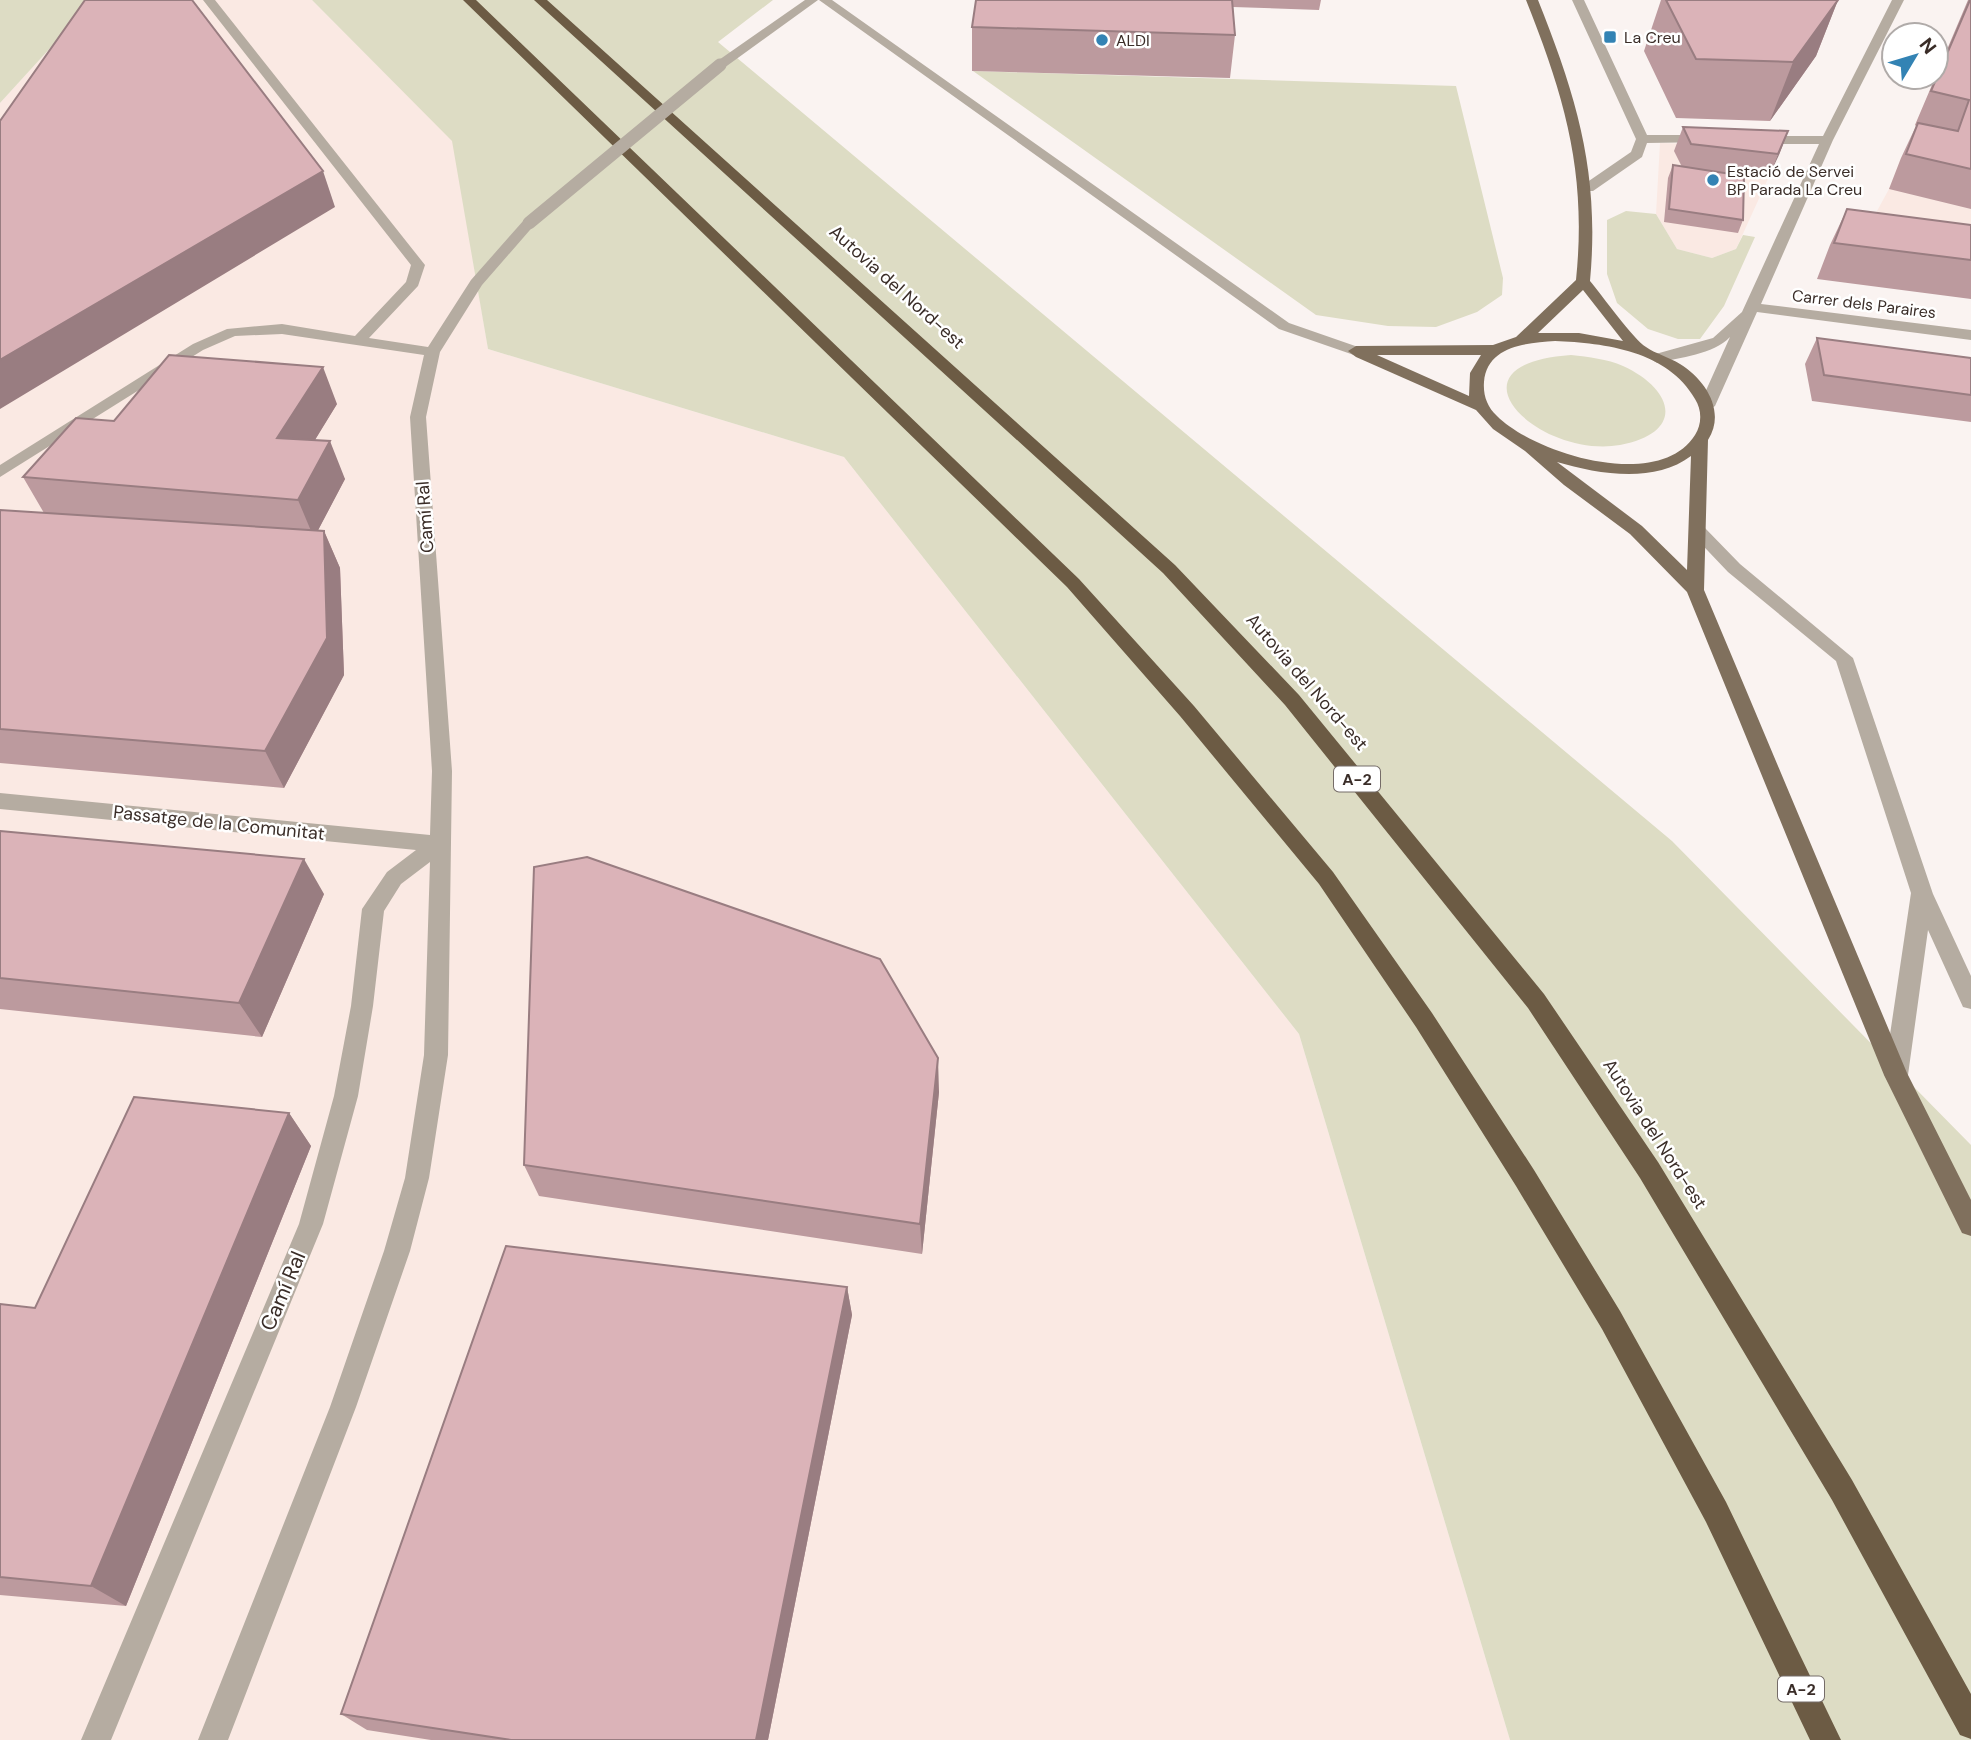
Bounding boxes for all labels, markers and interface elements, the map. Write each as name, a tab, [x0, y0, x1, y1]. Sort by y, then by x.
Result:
north arrow	[1880, 21, 1950, 91]
place label: La Creu	[1624, 27, 1681, 48]
marker: La Creu	[1602, 29, 1618, 45]
place label: ALDI	[1116, 30, 1150, 51]
marker: ALDI	[1094, 32, 1110, 48]
text: N	[1914, 33, 1942, 59]
place label: Estació de Servei BP Parada La Creu	[1727, 161, 1862, 200]
marker: Estació de Servei BP Parada La Creu	[1705, 172, 1721, 188]
street label: Autovia del Nord-est	[824, 220, 970, 354]
street label: Carrer dels Paraires	[1791, 285, 1937, 323]
street label: Camí Ral	[411, 480, 439, 554]
street label: Autovia del Nord-est	[1241, 608, 1373, 756]
road number: A-2	[1334, 766, 1380, 792]
street label: Passatge de la Comunitat	[112, 800, 326, 846]
street label: Autovia del Nord-est	[1598, 1054, 1712, 1214]
street label: Camí Ral	[254, 1247, 312, 1335]
road number: A-2	[1778, 1676, 1824, 1702]

